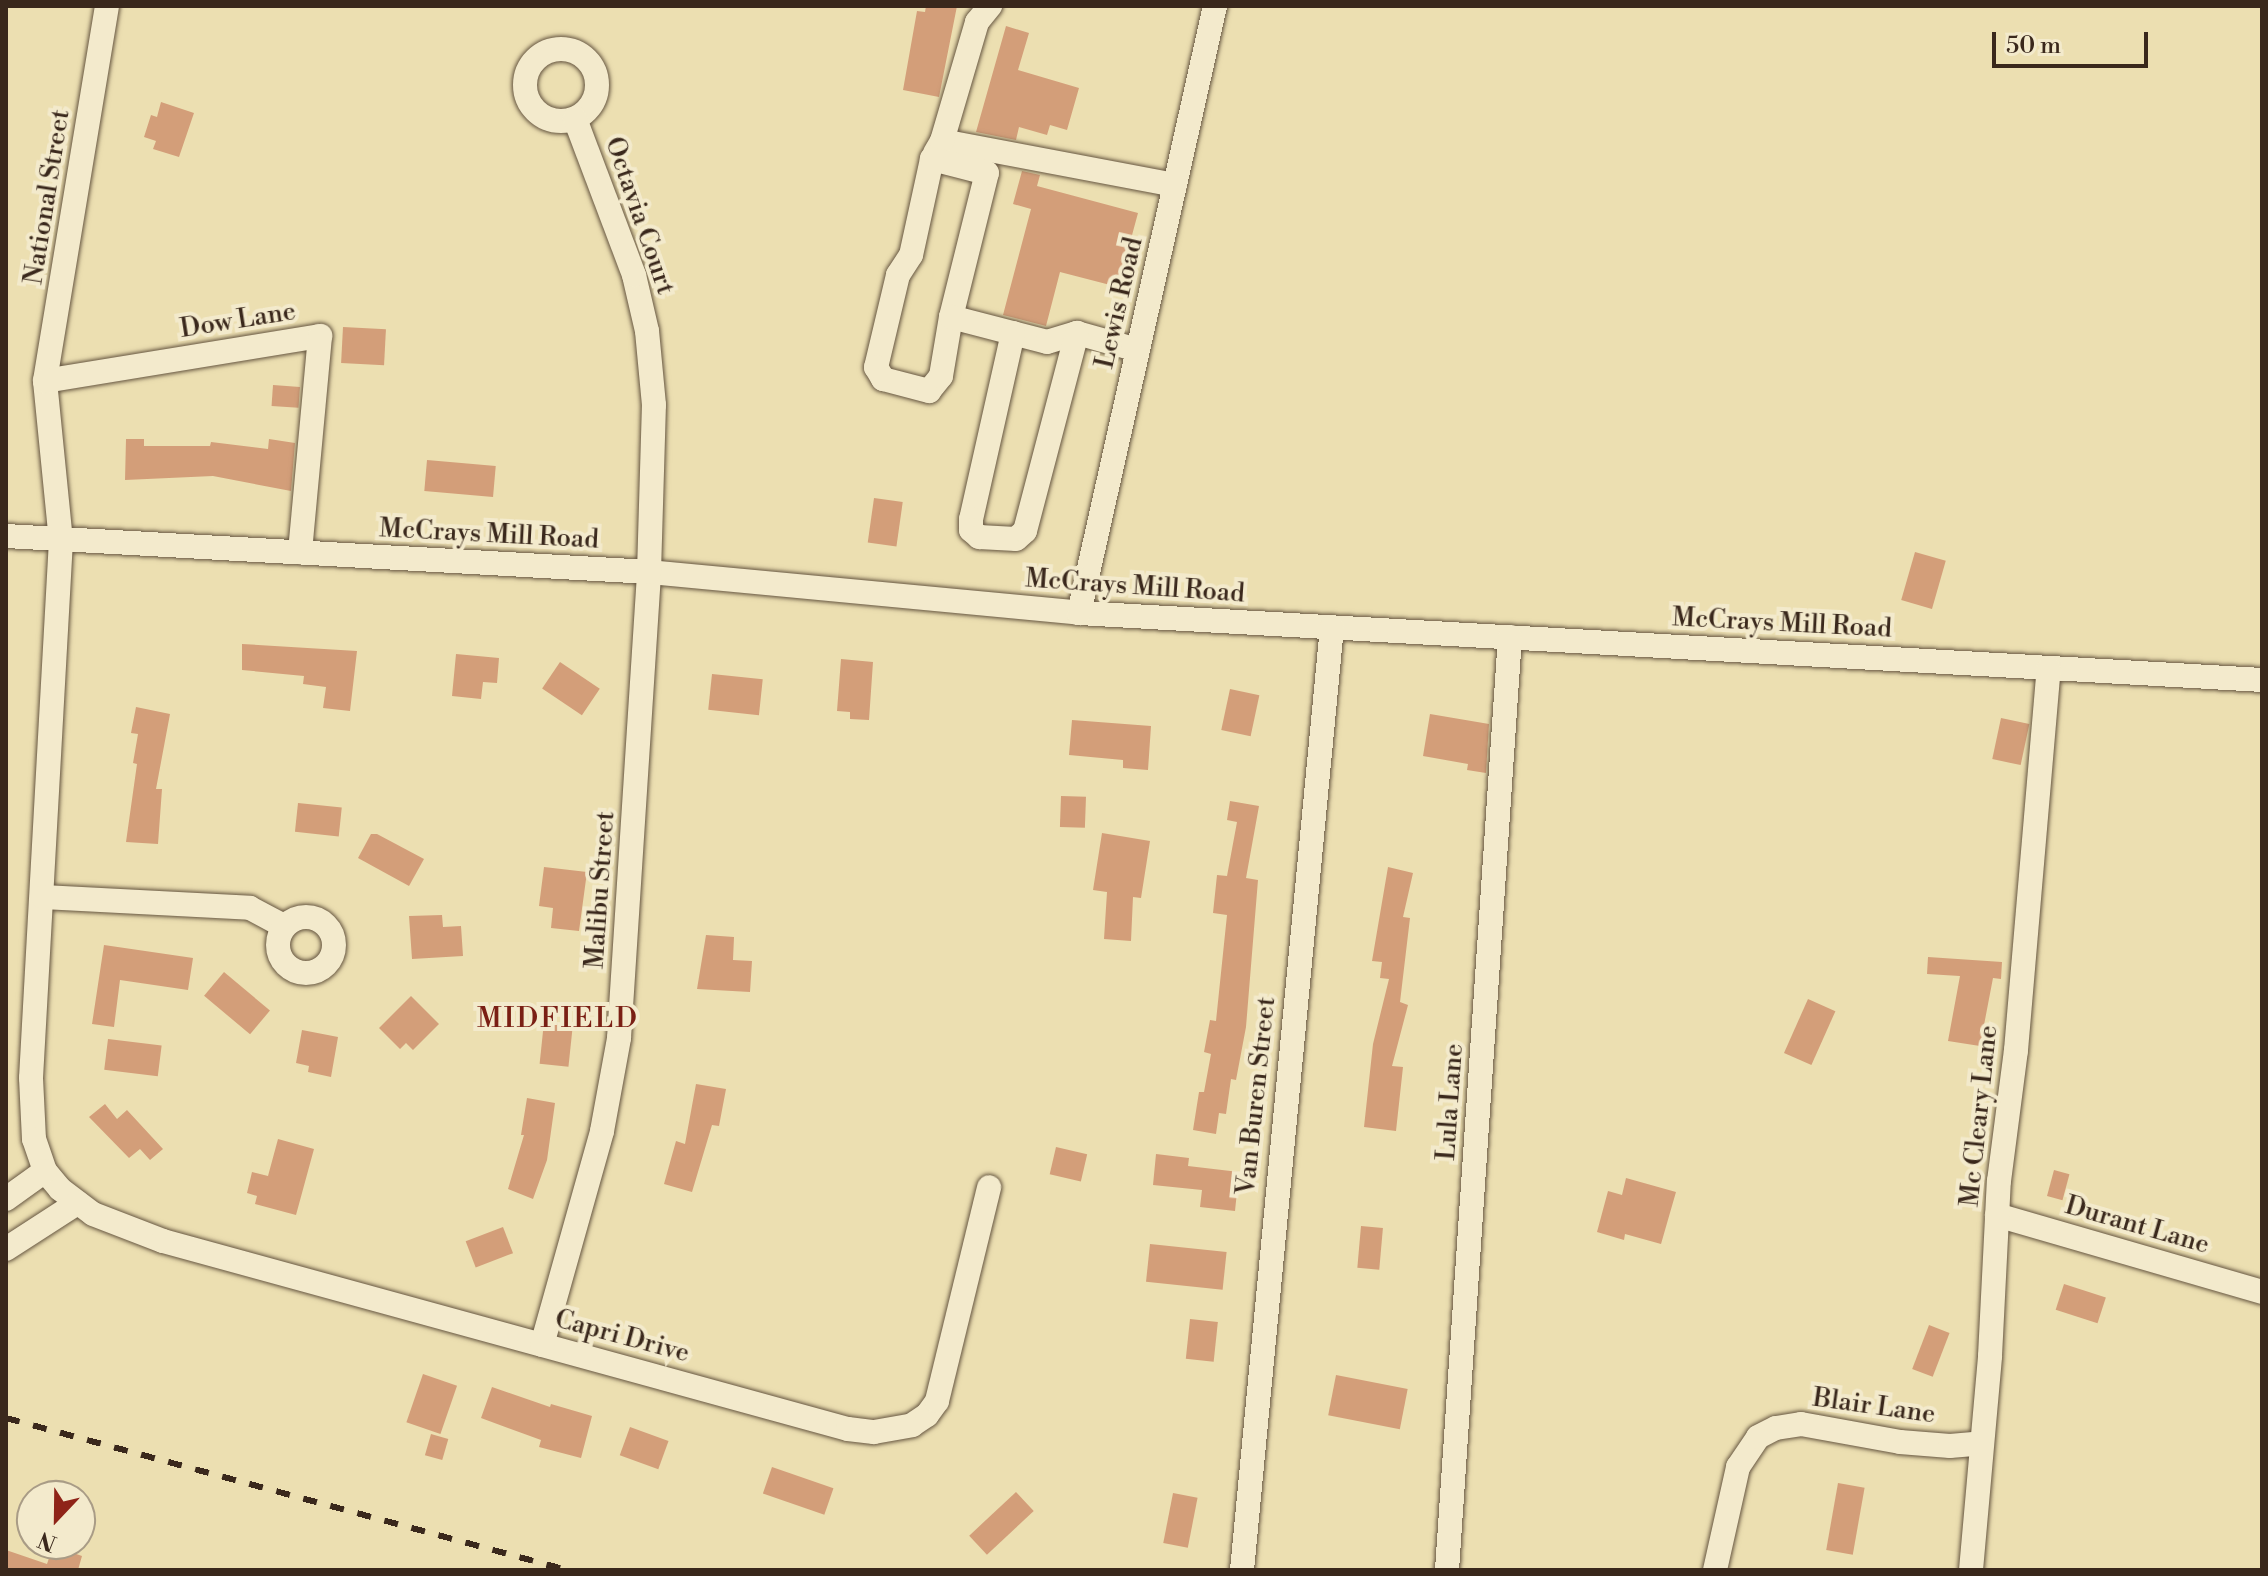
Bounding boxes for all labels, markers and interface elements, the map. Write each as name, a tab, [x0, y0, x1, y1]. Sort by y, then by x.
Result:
scale bar	[1996, 16, 2152, 66]
text: 50 m	[2006, 31, 2061, 61]
street label: National Street	[19, 107, 77, 287]
street label: Octavia Court	[597, 133, 681, 299]
street label: Lewis Road	[1090, 234, 1150, 372]
street label: Dow Lane	[178, 296, 298, 346]
street label: McCrays Mill Road	[378, 514, 600, 556]
street label: McCrays Mill Road	[1024, 564, 1246, 610]
street label: McCrays Mill Road	[1671, 603, 1893, 645]
street label: Malibu Street	[580, 810, 622, 970]
street label: Van Buren Street	[1231, 995, 1283, 1197]
district label: MIDFIELD	[477, 1002, 639, 1036]
street label: Mc Cleary Lane	[1955, 1024, 2005, 1208]
street label: Lula Lane	[1431, 1042, 1471, 1162]
street label: Durant Lane	[2061, 1191, 2213, 1261]
street label: Capri Drive	[551, 1304, 693, 1370]
street label: Blair Lane	[1811, 1383, 1937, 1431]
north arrow	[16, 1480, 96, 1560]
text: N	[34, 1525, 61, 1557]

